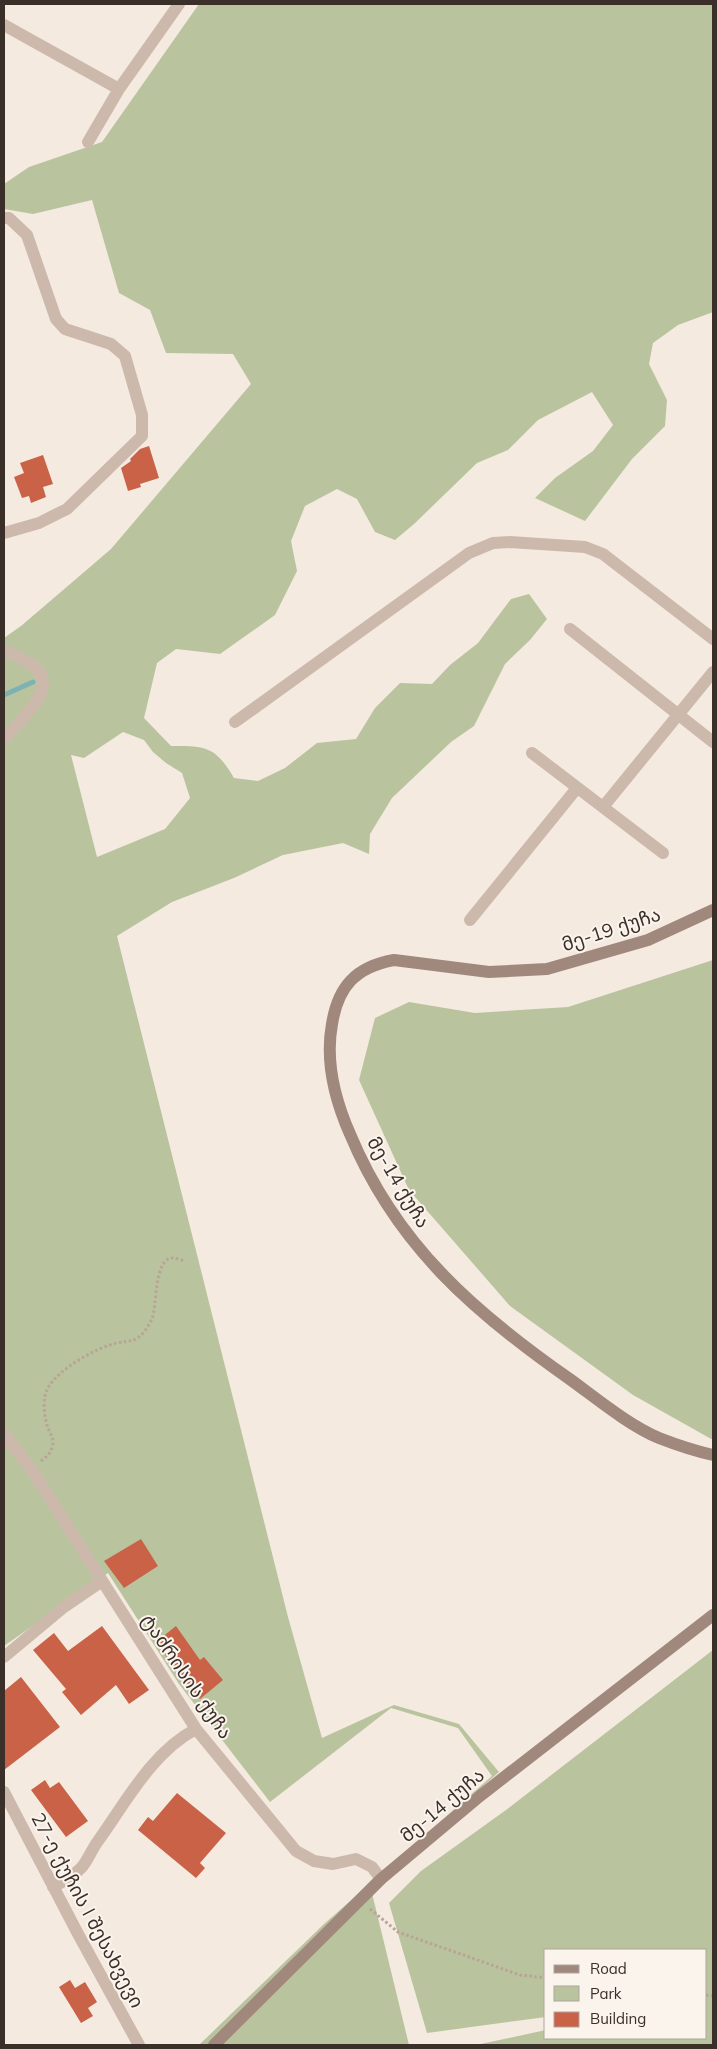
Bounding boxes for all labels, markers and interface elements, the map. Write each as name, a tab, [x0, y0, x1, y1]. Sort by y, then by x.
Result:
street label: მე-19 ქუჩა	[559, 902, 663, 956]
street label: მე-14 ქუჩა	[362, 1132, 436, 1232]
street label: ტაძრისის ქუჩა	[136, 1609, 238, 1743]
street label: მე-14 ქუჩა	[395, 1763, 489, 1847]
street label: 27-ე ქუჩის I შესახვევი	[26, 1808, 150, 2012]
legend	[544, 1949, 707, 2039]
text: Road	[590, 1959, 627, 1978]
text: Park	[590, 1984, 622, 2003]
text: Building	[590, 2009, 646, 2028]

